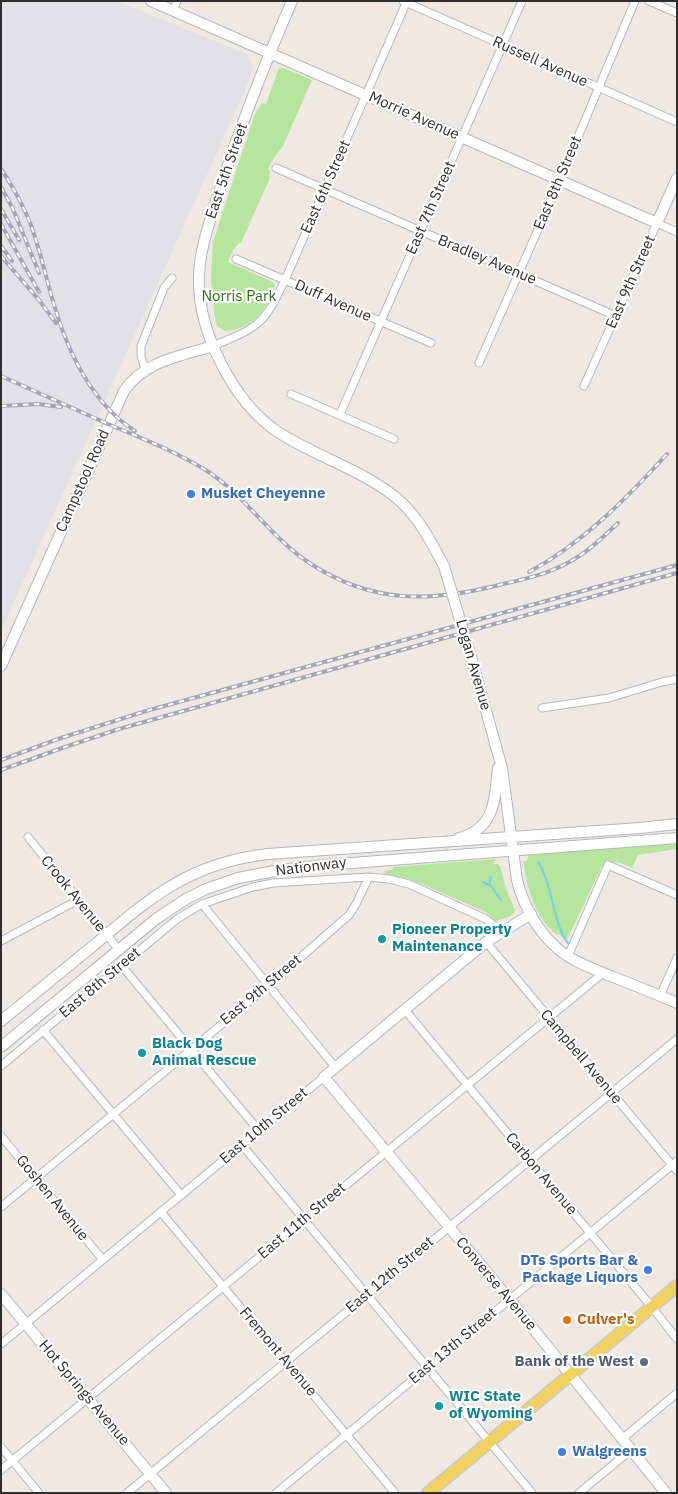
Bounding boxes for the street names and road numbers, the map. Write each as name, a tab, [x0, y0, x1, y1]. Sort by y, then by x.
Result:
street label: Russell Avenue	[489, 33, 591, 91]
street label: Morrie Avenue	[366, 88, 462, 144]
street label: East 5th Street	[202, 121, 252, 221]
street label: East 8th Street	[530, 133, 586, 233]
street label: East 6th Street	[297, 138, 355, 236]
street label: East 7th Street	[402, 159, 460, 257]
street label: Bradley Avenue	[435, 231, 539, 289]
street label: East 9th Street	[602, 233, 660, 331]
street label: Duff Avenue	[292, 276, 374, 326]
street label: Campstool Road	[52, 427, 114, 535]
street label: Logan Avenue	[451, 617, 495, 713]
street label: Crook Avenue	[37, 852, 109, 936]
street label: Nationway	[275, 854, 347, 880]
street label: East 8th Street	[56, 944, 144, 1022]
street label: East 9th Street	[217, 951, 305, 1029]
street label: Campbell Avenue	[536, 1006, 626, 1108]
street label: East 10th Street	[216, 1084, 312, 1168]
street label: Carbon Avenue	[501, 1129, 581, 1219]
street label: Goshen Avenue	[12, 1152, 92, 1244]
street label: East 11th Street	[254, 1179, 350, 1263]
street label: East 12th Street	[342, 1233, 438, 1317]
street label: Converse Avenue	[452, 1234, 540, 1334]
street label: Fremont Avenue	[236, 1304, 320, 1400]
street label: East 13th Street	[405, 1304, 501, 1388]
street label: Hot Springs Avenue	[35, 1337, 133, 1449]

